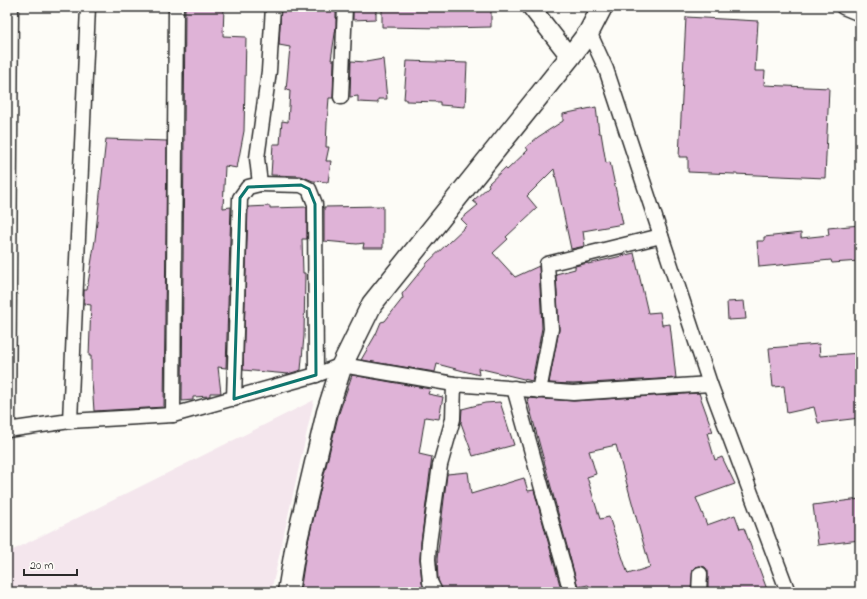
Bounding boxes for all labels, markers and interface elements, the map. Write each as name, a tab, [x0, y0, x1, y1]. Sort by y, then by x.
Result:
scale bar	[24, 551, 77, 577]
text: 20 m	[30, 557, 53, 575]

